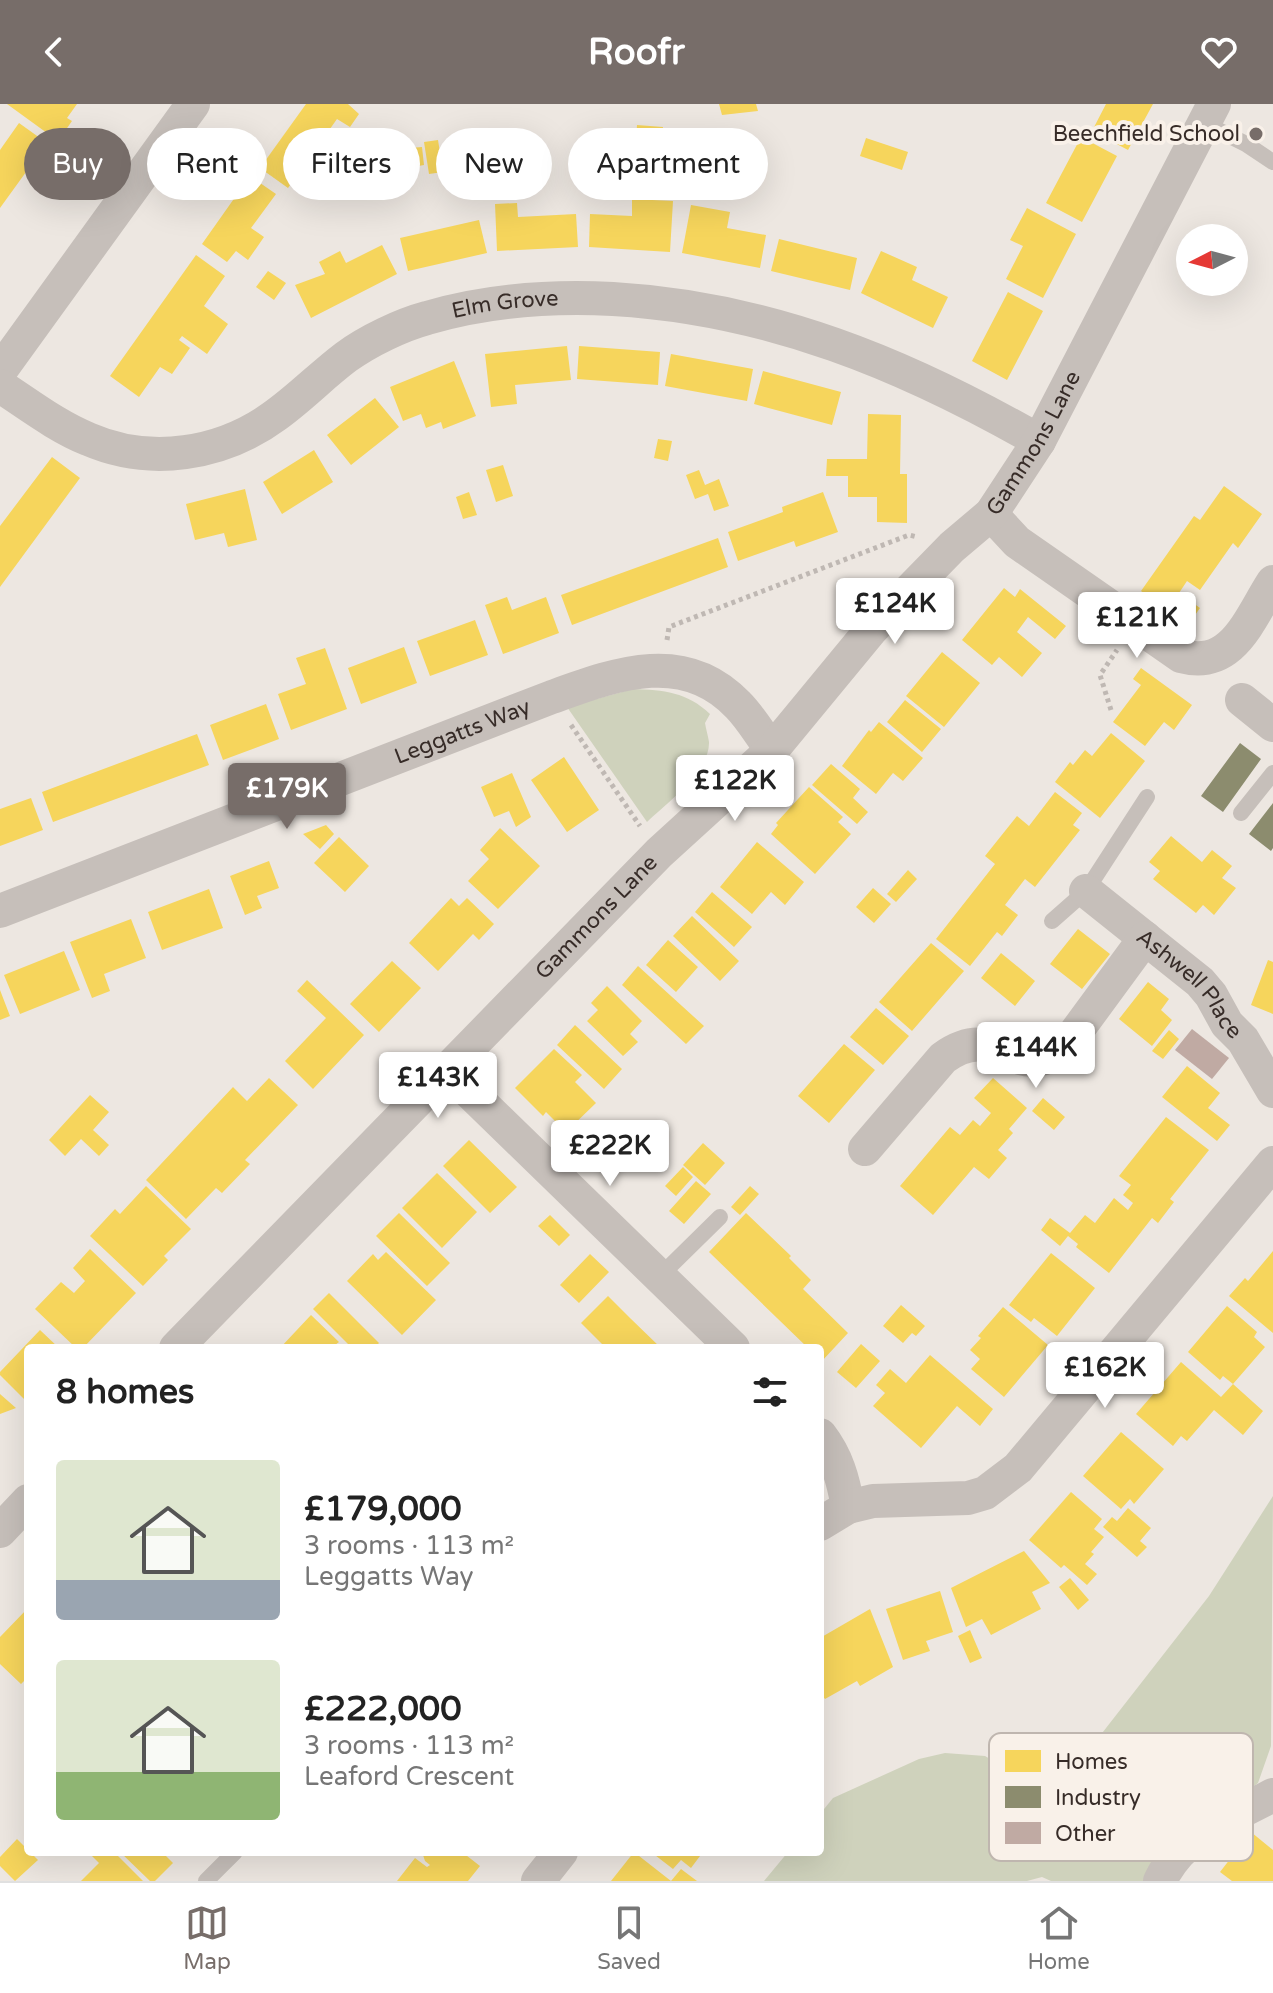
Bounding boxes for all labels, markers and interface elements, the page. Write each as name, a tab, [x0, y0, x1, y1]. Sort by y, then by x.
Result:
icon: back	[32, 30, 76, 74]
icon: heart	[1197, 30, 1241, 74]
text: Roofr	[588, 31, 685, 74]
place label: Beechfield School	[1053, 121, 1240, 147]
marker: Beechfield School	[1247, 125, 1265, 143]
chip: Buy	[24, 128, 131, 200]
chip: Rent	[147, 128, 267, 200]
chip: Filters	[283, 128, 420, 200]
chip: New	[436, 128, 552, 200]
chip: Apartment	[568, 128, 768, 200]
north arrow	[1176, 224, 1248, 296]
map controls	[1176, 224, 1248, 296]
street label: Elm Grove	[449, 285, 559, 324]
street label: Gammons Lane	[981, 366, 1086, 520]
pin: £124K	[839, 578, 951, 646]
text: £124K	[854, 588, 936, 619]
pin: £121K	[1081, 592, 1193, 660]
text: £121K	[1096, 602, 1178, 633]
street label: Leggatts Way	[391, 694, 534, 770]
pin: £122K	[679, 755, 791, 823]
pin: £179K	[231, 763, 343, 831]
text: £122K	[694, 765, 776, 796]
text: £179K	[246, 773, 328, 804]
street label: Gammons Lane	[530, 850, 663, 985]
street label: Ashwell Place	[1131, 924, 1247, 1044]
pin: £144K	[980, 1022, 1092, 1090]
text: £144K	[995, 1032, 1077, 1063]
pin: £143K	[382, 1052, 494, 1120]
text: £143K	[397, 1062, 479, 1093]
pin: £222K	[554, 1120, 666, 1188]
text: £222K	[569, 1130, 651, 1161]
pin: £162K	[1049, 1342, 1161, 1410]
text: £162K	[1064, 1352, 1146, 1383]
icon: filters	[748, 1370, 792, 1414]
text: 8 homes	[56, 1372, 194, 1413]
text: £179,000	[304, 1489, 462, 1530]
icon: home	[120, 1492, 216, 1588]
text: 3 rooms · 113 m²	[304, 1530, 514, 1561]
text: Leggatts Way	[304, 1561, 474, 1592]
text: £222,000	[304, 1689, 462, 1730]
icon: home	[120, 1692, 216, 1788]
text: 3 rooms · 113 m²	[304, 1730, 514, 1761]
legend	[989, 1733, 1253, 1861]
text: Homes	[1055, 1749, 1128, 1775]
text: Leaford Crescent	[304, 1761, 514, 1792]
text: Industry	[1055, 1785, 1141, 1811]
text: Other	[1055, 1821, 1116, 1847]
tab: Map	[183, 1901, 231, 1975]
tab: Saved	[597, 1901, 661, 1975]
tab: Home	[1027, 1901, 1090, 1975]

